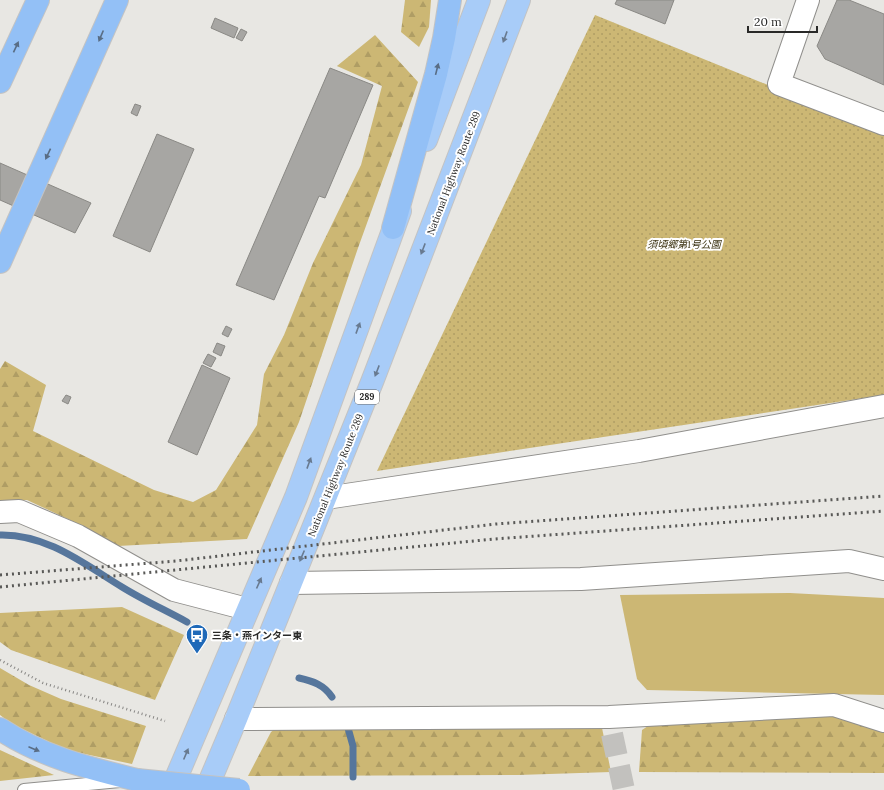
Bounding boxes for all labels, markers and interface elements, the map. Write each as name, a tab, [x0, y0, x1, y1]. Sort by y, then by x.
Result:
scale bar	[748, 8, 817, 34]
text: 20 m	[754, 14, 782, 29]
one-way arrow	[98, 30, 104, 42]
one-way arrow	[501, 31, 507, 43]
one-way arrow	[13, 41, 19, 52]
one-way arrow	[434, 63, 440, 75]
street label: National Highway Route 289	[424, 109, 483, 237]
one-way arrow	[45, 149, 51, 160]
park label: 須頃郷第1号公園	[647, 238, 723, 251]
one-way arrow	[420, 244, 426, 256]
one-way arrow	[355, 321, 361, 333]
one-way arrow	[373, 365, 379, 377]
road number: 289	[355, 390, 379, 404]
street label: National Highway Route 289	[305, 412, 366, 539]
one-way arrow	[306, 457, 312, 469]
one-way arrow	[299, 551, 305, 562]
one-way arrow	[255, 577, 262, 589]
bus stop icon: 三条・燕インター東	[184, 622, 210, 655]
place label: 三条・燕インター東	[212, 629, 303, 642]
one-way arrow	[28, 746, 40, 752]
one-way arrow	[183, 749, 189, 760]

